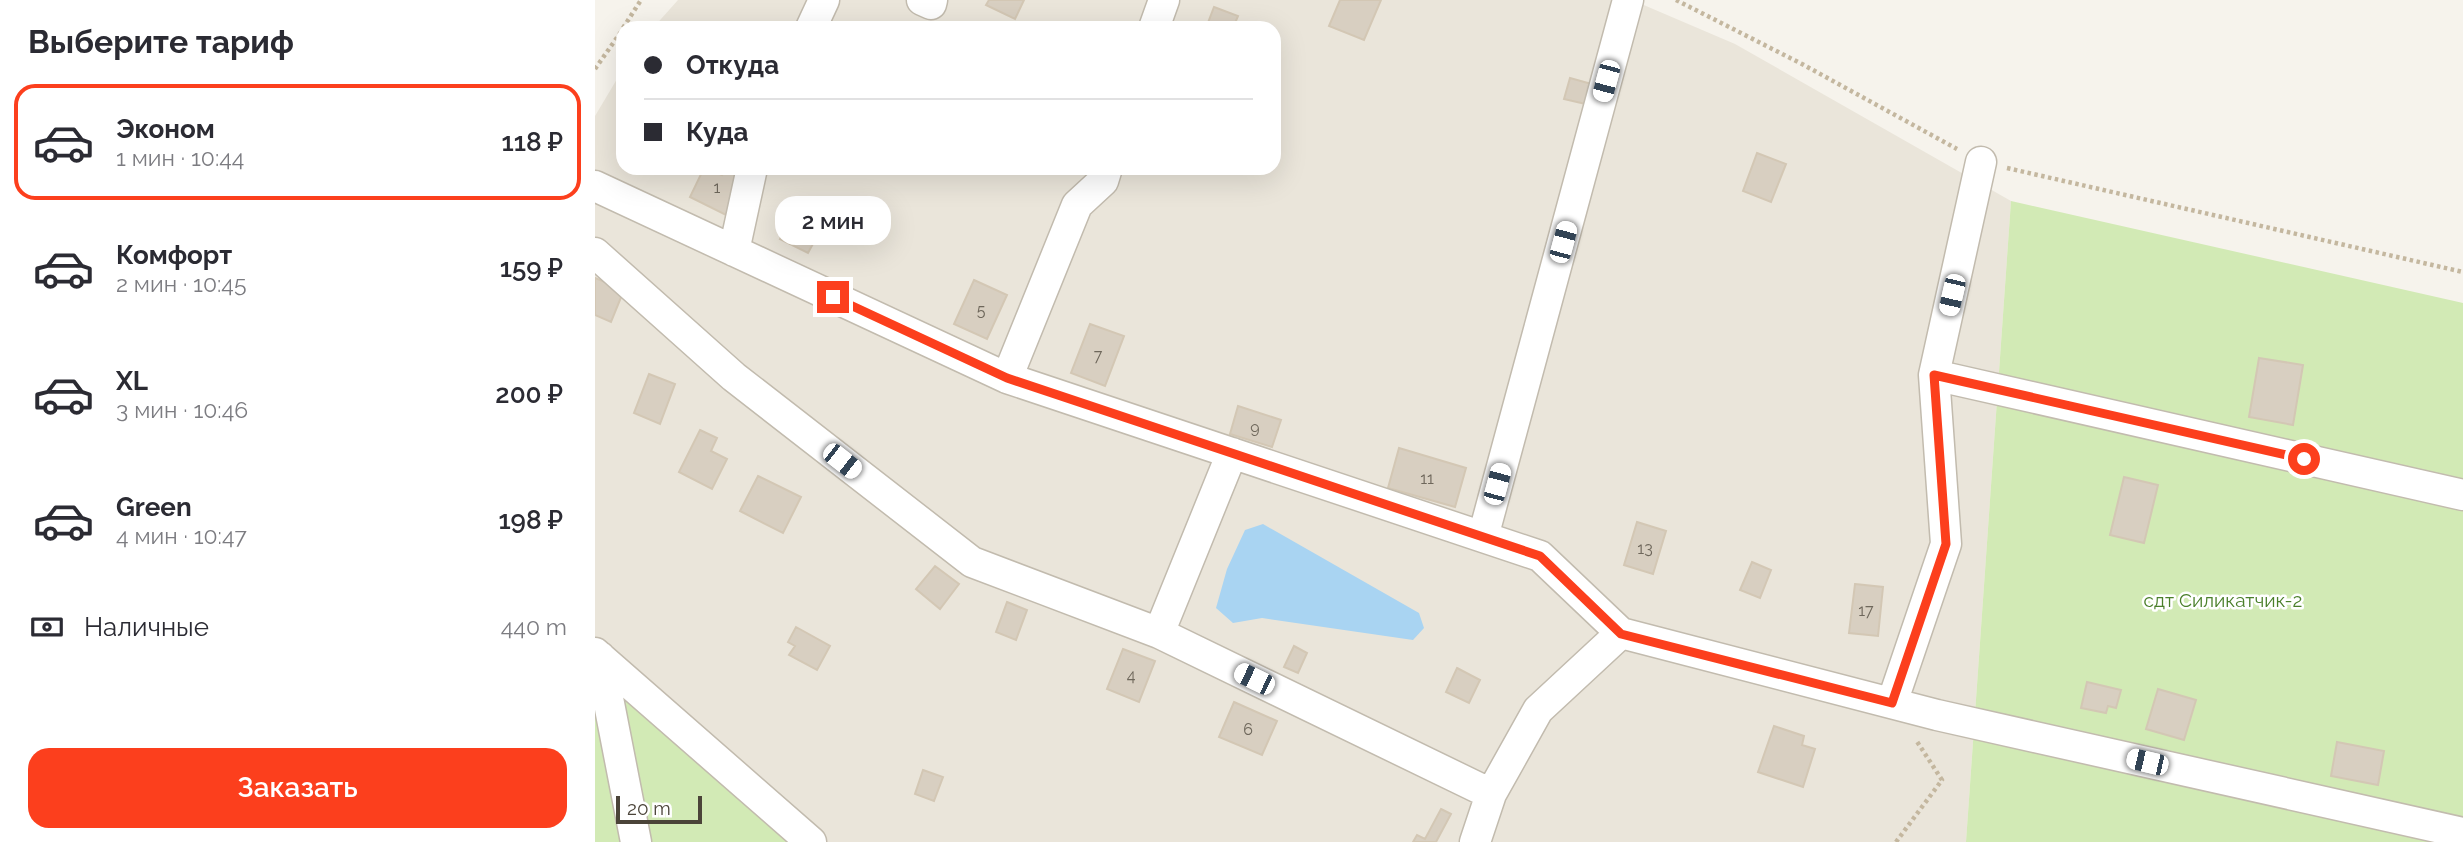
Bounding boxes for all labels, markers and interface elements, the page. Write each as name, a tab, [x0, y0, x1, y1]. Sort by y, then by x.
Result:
text: Выберите тариф	[28, 23, 294, 60]
text: Откуда	[686, 50, 779, 80]
car	[1591, 58, 1622, 104]
icon: car	[32, 111, 95, 174]
text: Эконом	[116, 114, 215, 144]
text: Куда	[686, 117, 749, 147]
text: 118 ₽	[501, 127, 563, 157]
text: 1 мин · 10:44	[116, 144, 244, 171]
house number: 1	[714, 178, 721, 197]
callout: 2 мин	[775, 196, 891, 244]
text: 2 мин	[802, 207, 864, 234]
car	[1548, 219, 1579, 265]
icon: car	[32, 237, 95, 300]
text: Комфорт	[116, 240, 232, 270]
text: 159 ₽	[500, 253, 563, 283]
text: 2 мин · 10:45	[116, 270, 246, 297]
car	[1938, 272, 1967, 318]
route end	[817, 281, 849, 313]
house number: 5	[977, 301, 986, 320]
house number: 7	[1094, 346, 1103, 365]
icon: car	[32, 363, 95, 426]
text: XL	[116, 366, 148, 396]
text: 200 ₽	[495, 379, 563, 409]
text: 3 мин · 10:46	[116, 396, 248, 423]
house number: 9	[1250, 418, 1260, 437]
car	[819, 440, 866, 482]
route start	[2288, 443, 2320, 475]
car	[1482, 461, 1513, 507]
house number: 11	[1420, 469, 1434, 488]
icon: car	[32, 489, 95, 552]
text: Green	[116, 492, 192, 522]
text: 198 ₽	[498, 505, 563, 535]
text: 4 мин · 10:47	[116, 522, 247, 549]
house number: 13	[1637, 539, 1653, 558]
park label: сдт Силикатчик-2	[2144, 589, 2302, 611]
house number: 17	[1858, 601, 1874, 620]
icon: cash	[28, 608, 66, 646]
text: Наличные	[84, 612, 209, 642]
text: 440 m	[501, 613, 567, 640]
car	[1231, 660, 1278, 698]
house number: 4	[1127, 666, 1136, 685]
house number: 6	[1243, 720, 1253, 739]
car	[2125, 747, 2170, 777]
button: Заказать	[28, 748, 567, 828]
scale bar	[616, 793, 702, 825]
text: 20 m	[627, 797, 671, 819]

